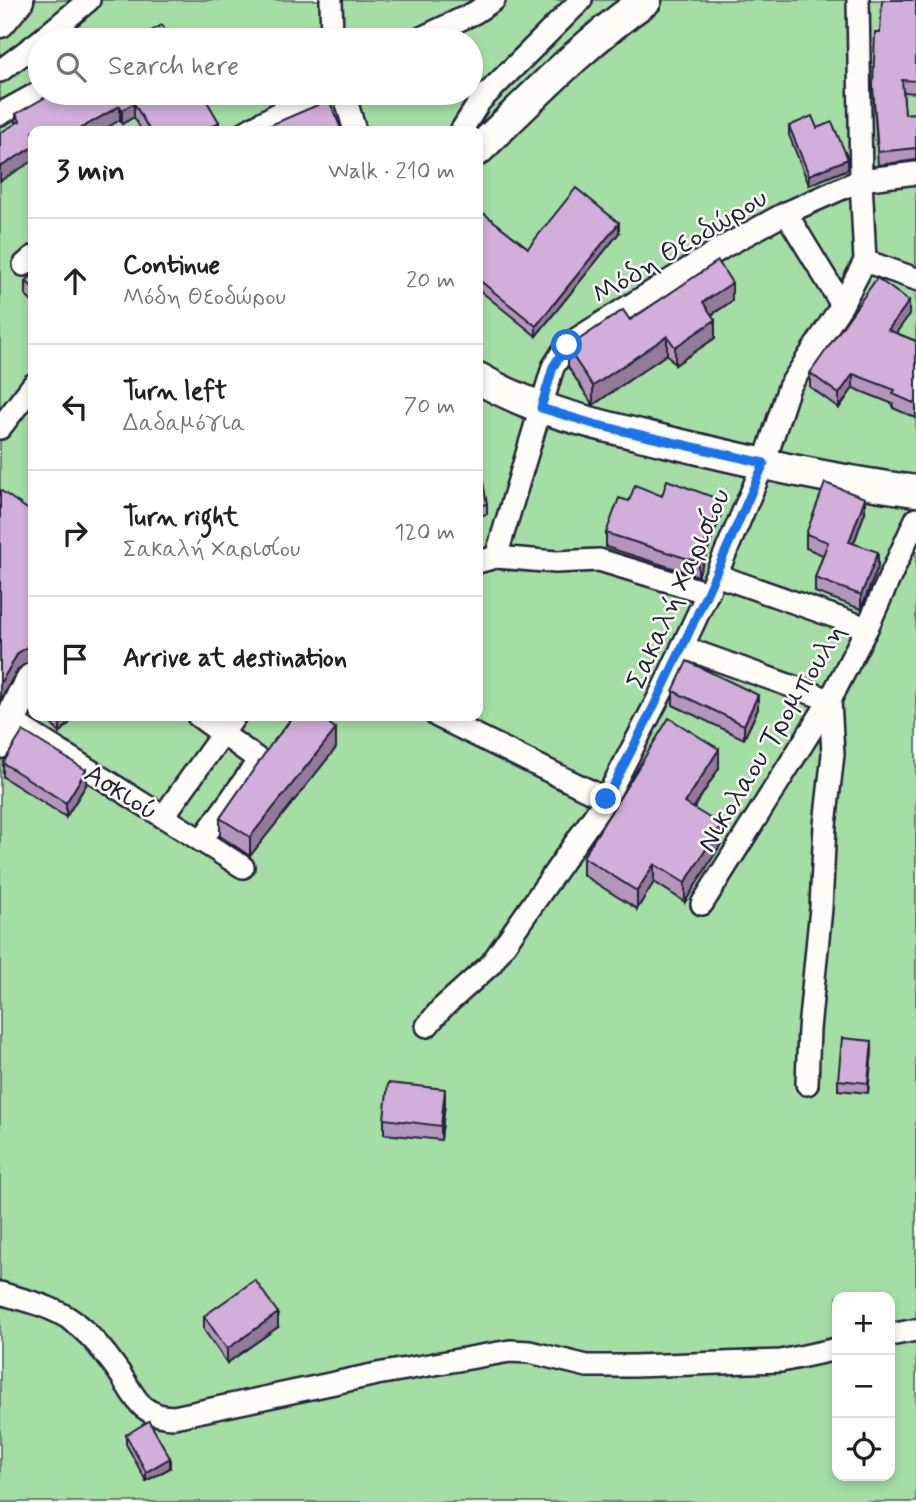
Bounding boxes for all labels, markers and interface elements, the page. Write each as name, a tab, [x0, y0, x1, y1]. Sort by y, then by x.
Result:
search box	[28, 28, 483, 105]
icon: search	[52, 48, 90, 86]
text: Search here	[108, 50, 239, 84]
text: 3 min	[56, 152, 125, 191]
text: Walk · 210 m	[328, 157, 455, 187]
street label: Μόδη Θεοδώρου	[586, 180, 775, 314]
text: Continue	[123, 249, 220, 283]
icon: ahead	[56, 262, 94, 300]
text: 20 m	[406, 266, 455, 296]
text: Μόδη Θεοδώρου	[123, 283, 286, 313]
route start	[551, 329, 582, 360]
text: Turn left	[123, 375, 227, 409]
icon: left	[56, 388, 94, 426]
text: 70 m	[403, 392, 455, 422]
text: Δαδαμόγια	[123, 409, 245, 439]
street label: Σακαλή Χαρισίου	[618, 483, 740, 695]
text: Turn right	[123, 501, 239, 535]
icon: right	[56, 514, 94, 552]
text: 120 m	[394, 518, 455, 548]
text: Σακαλή Χαρισίου	[123, 535, 300, 565]
street label: Νικολαου Τρομπουλη	[689, 617, 855, 860]
icon: arrive	[56, 640, 94, 678]
text: Arrive at destination	[123, 642, 347, 676]
street label: Ασκιού	[77, 756, 165, 830]
route end	[590, 783, 621, 814]
map controls	[832, 1292, 895, 1481]
button: +	[832, 1292, 895, 1355]
button: −	[832, 1355, 895, 1418]
button: locate	[832, 1418, 895, 1481]

